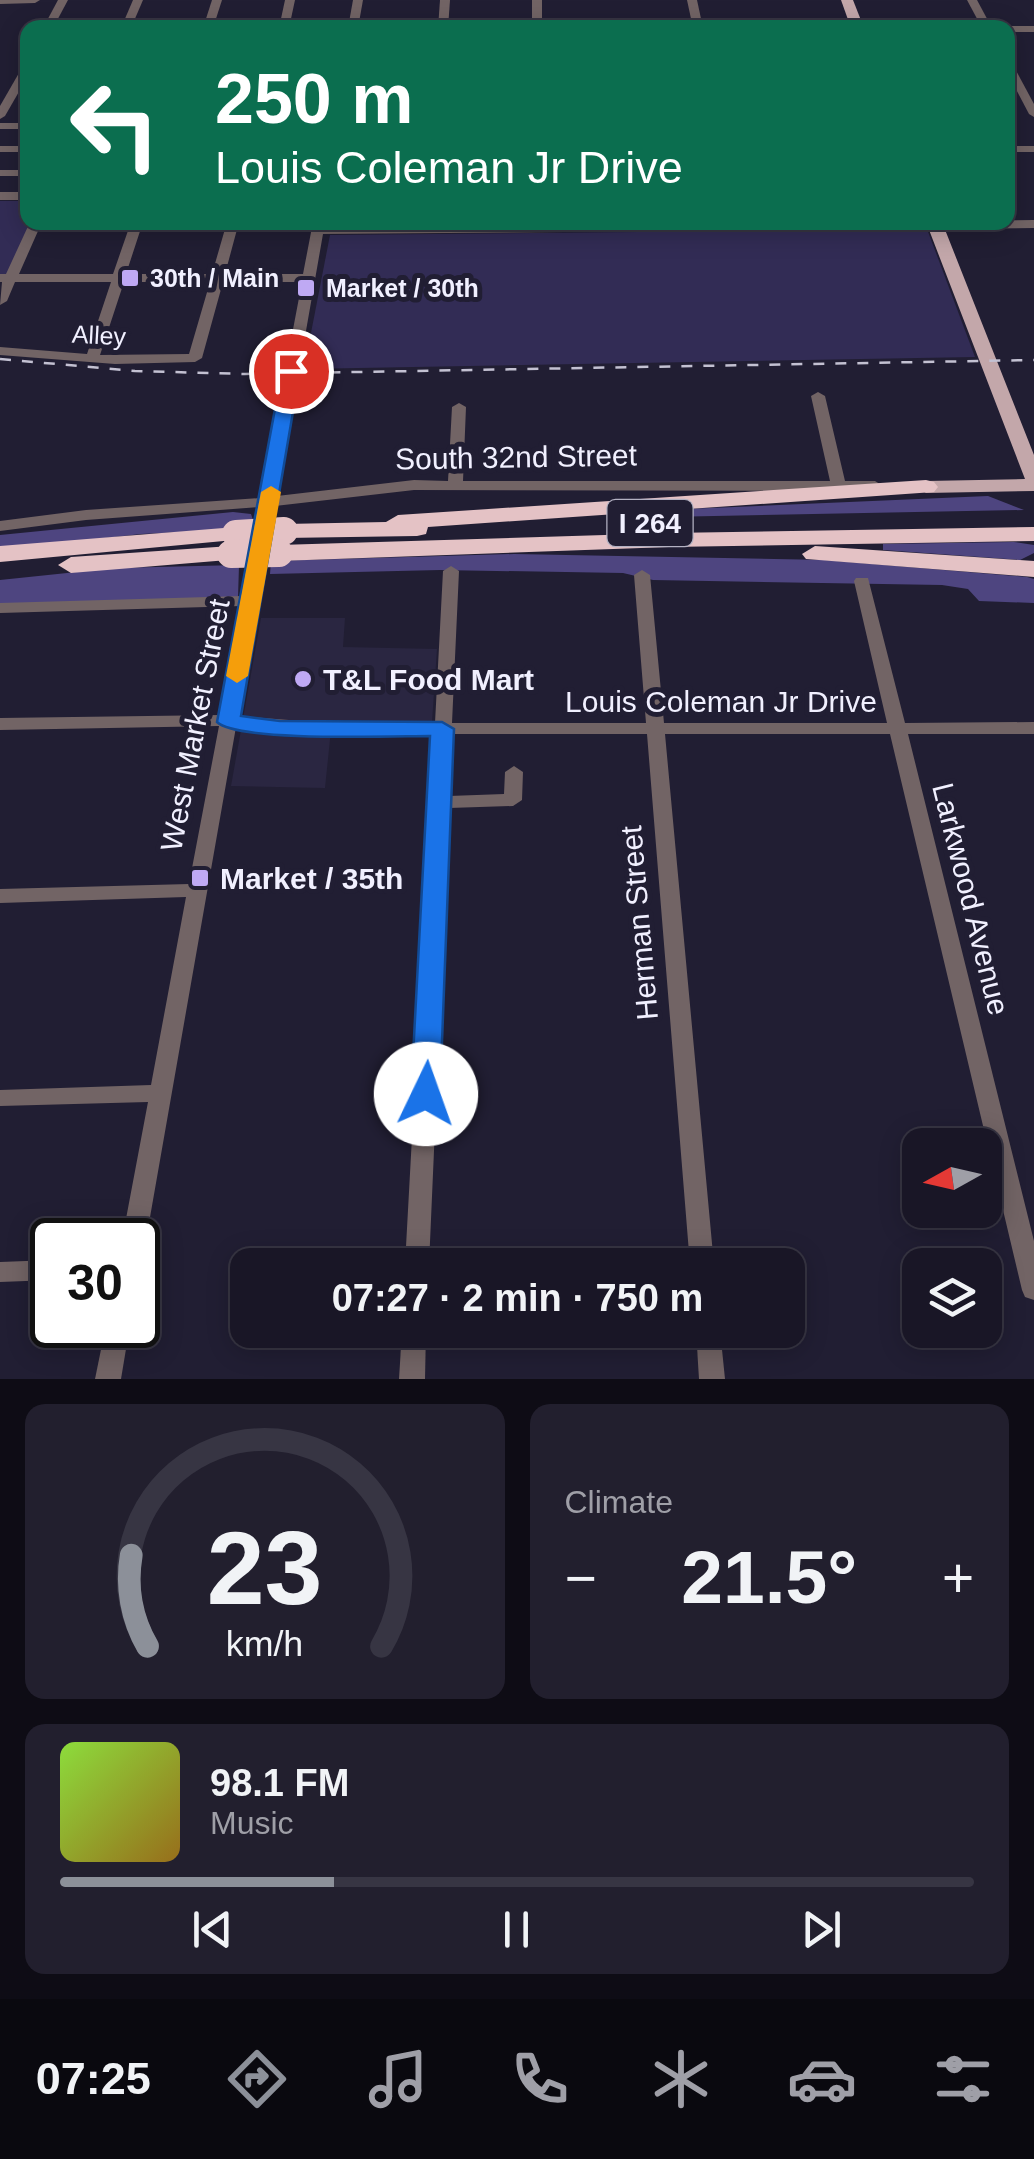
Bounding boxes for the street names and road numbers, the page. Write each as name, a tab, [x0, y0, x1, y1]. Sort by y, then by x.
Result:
street label: Alley	[71, 320, 127, 350]
street label: South 32nd Street	[395, 438, 638, 476]
road number: I 264	[608, 500, 692, 546]
street label: West Market Street	[154, 595, 236, 854]
street label: Louis Coleman Jr Drive	[565, 685, 877, 718]
street label: Larkwood Avenue	[926, 780, 1016, 1018]
street label: Herman Street	[614, 824, 664, 1022]

